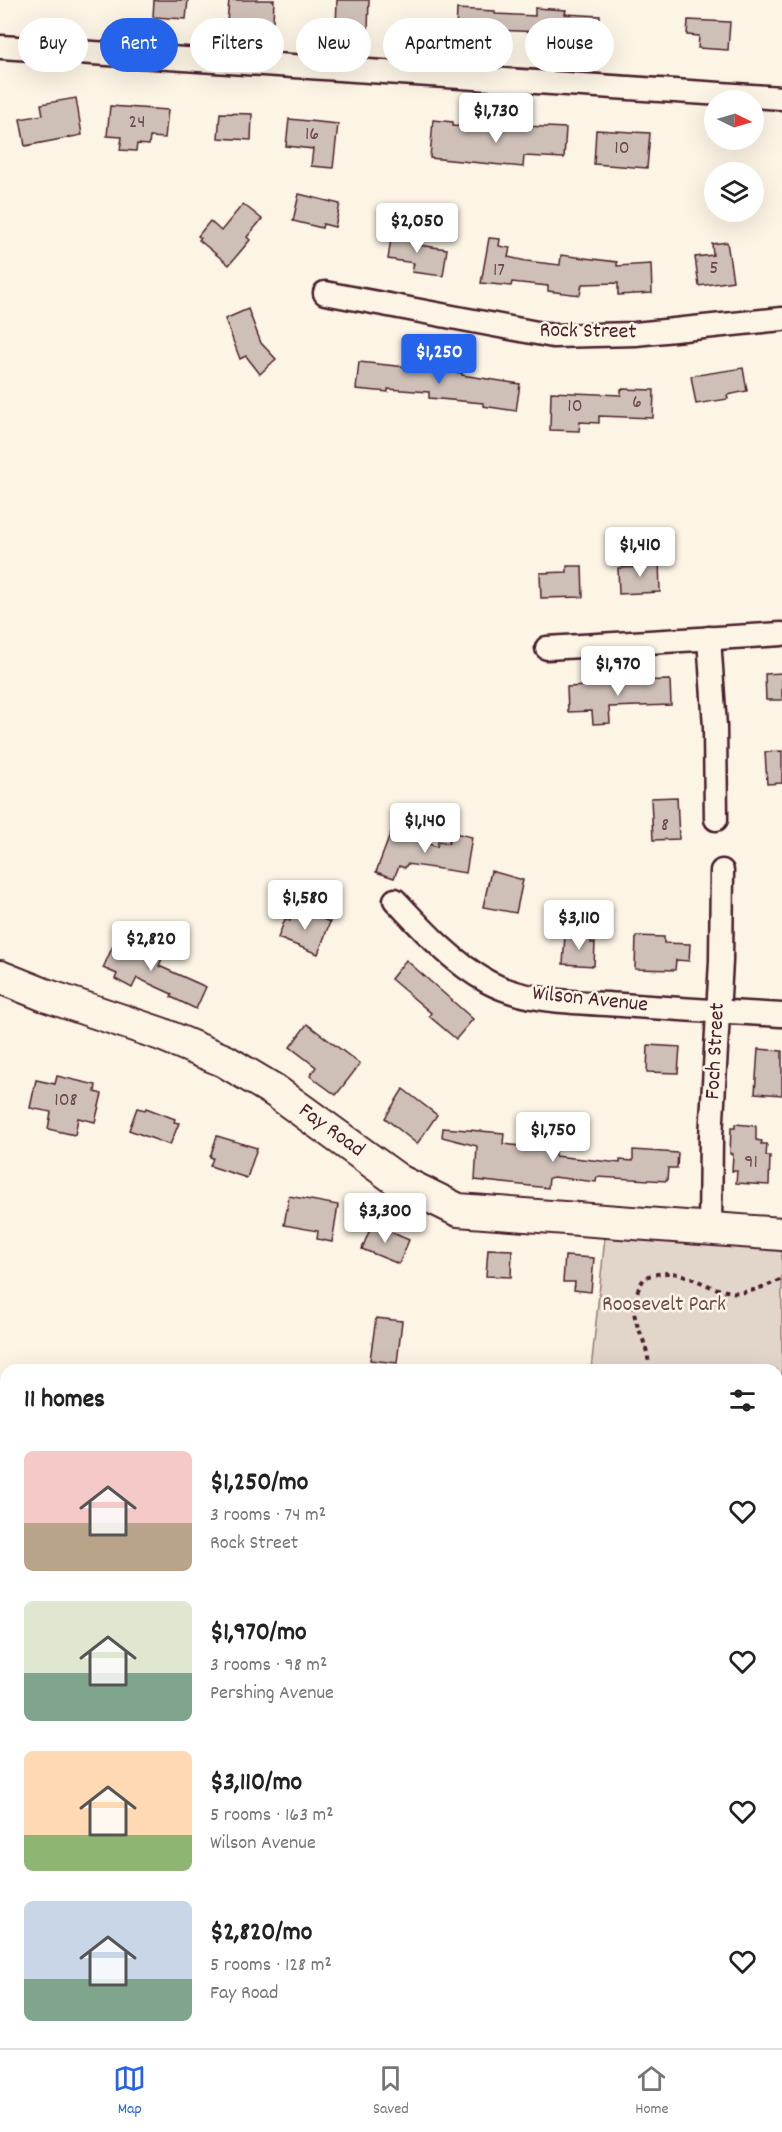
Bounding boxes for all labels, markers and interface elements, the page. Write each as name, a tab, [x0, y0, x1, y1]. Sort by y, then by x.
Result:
chip: Buy	[18, 18, 88, 72]
chip: Rent	[100, 18, 178, 72]
chip: Filters	[190, 18, 284, 72]
chip: New	[296, 18, 371, 72]
chip: Apartment	[383, 18, 513, 72]
chip: House	[525, 18, 614, 72]
north arrow	[704, 90, 764, 150]
map controls	[704, 90, 764, 222]
pin: $1,730	[447, 93, 545, 144]
text: $1,730	[473, 98, 519, 126]
house number: 24	[128, 109, 146, 137]
house number: 16	[305, 121, 319, 149]
house number: 10	[614, 135, 630, 163]
button: layers	[704, 162, 764, 222]
pin: $2,050	[368, 203, 466, 254]
text: $2,050	[390, 208, 444, 236]
house number: 5	[709, 255, 719, 283]
house number: 17	[493, 257, 505, 285]
street label: Rock Street	[539, 316, 637, 348]
pin: $1,250	[390, 334, 488, 385]
text: $1,250	[415, 339, 463, 367]
house number: 6	[632, 389, 642, 417]
house number: 10	[567, 393, 583, 421]
pin: $1,410	[591, 527, 689, 578]
text: $1,410	[619, 532, 661, 560]
pin: $1,970	[569, 646, 667, 697]
text: $1,970	[595, 651, 641, 679]
pin: $1,140	[376, 803, 474, 854]
text: $1,140	[404, 808, 446, 836]
house number: 8	[661, 812, 669, 840]
pin: $1,580	[256, 880, 354, 931]
text: $1,580	[282, 885, 328, 913]
pin: $3,110	[530, 900, 628, 951]
text: $3,110	[558, 905, 600, 933]
pin: $2,820	[102, 921, 200, 972]
text: $2,820	[126, 926, 176, 954]
street label: Wilson Avenue	[531, 979, 649, 1021]
street label: Foch Street	[698, 1002, 734, 1100]
house number: 108	[54, 1087, 78, 1115]
street label: Fay Road	[291, 1096, 371, 1166]
pin: $1,750	[504, 1112, 602, 1163]
text: $1,750	[530, 1117, 576, 1145]
house number: 91	[744, 1149, 758, 1177]
pin: $3,300	[336, 1193, 434, 1244]
text: $3,300	[358, 1198, 412, 1226]
park label: Roosevelt Park	[602, 1290, 726, 1321]
text: 11 homes	[24, 1382, 105, 1419]
icon: filters	[726, 1384, 759, 1417]
text: $1,250/mo	[210, 1465, 308, 1502]
icon: home	[72, 1475, 144, 1547]
icon: heart	[726, 1495, 759, 1528]
text: 3 rooms · 74 m²	[210, 1502, 326, 1530]
text: Rock Street	[210, 1530, 298, 1558]
text: $1,970/mo	[210, 1615, 307, 1652]
icon: home	[72, 1625, 144, 1697]
icon: heart	[726, 1645, 759, 1678]
text: 3 rooms · 98 m²	[210, 1652, 327, 1680]
text: Pershing Avenue	[210, 1680, 334, 1708]
text: $3,110/mo	[210, 1765, 302, 1802]
icon: home	[72, 1775, 144, 1847]
icon: heart	[726, 1795, 759, 1828]
text: 5 rooms · 163 m²	[210, 1802, 334, 1830]
text: Wilson Avenue	[210, 1830, 316, 1858]
text: $2,820/mo	[210, 1915, 312, 1952]
icon: home	[72, 1925, 144, 1997]
icon: heart	[726, 1945, 759, 1978]
text: 5 rooms · 128 m²	[210, 1952, 332, 1980]
text: Fay Road	[210, 1980, 278, 2008]
tab: Map	[113, 2062, 146, 2121]
tab: Saved	[373, 2062, 409, 2121]
tab: Home	[635, 2062, 669, 2121]

